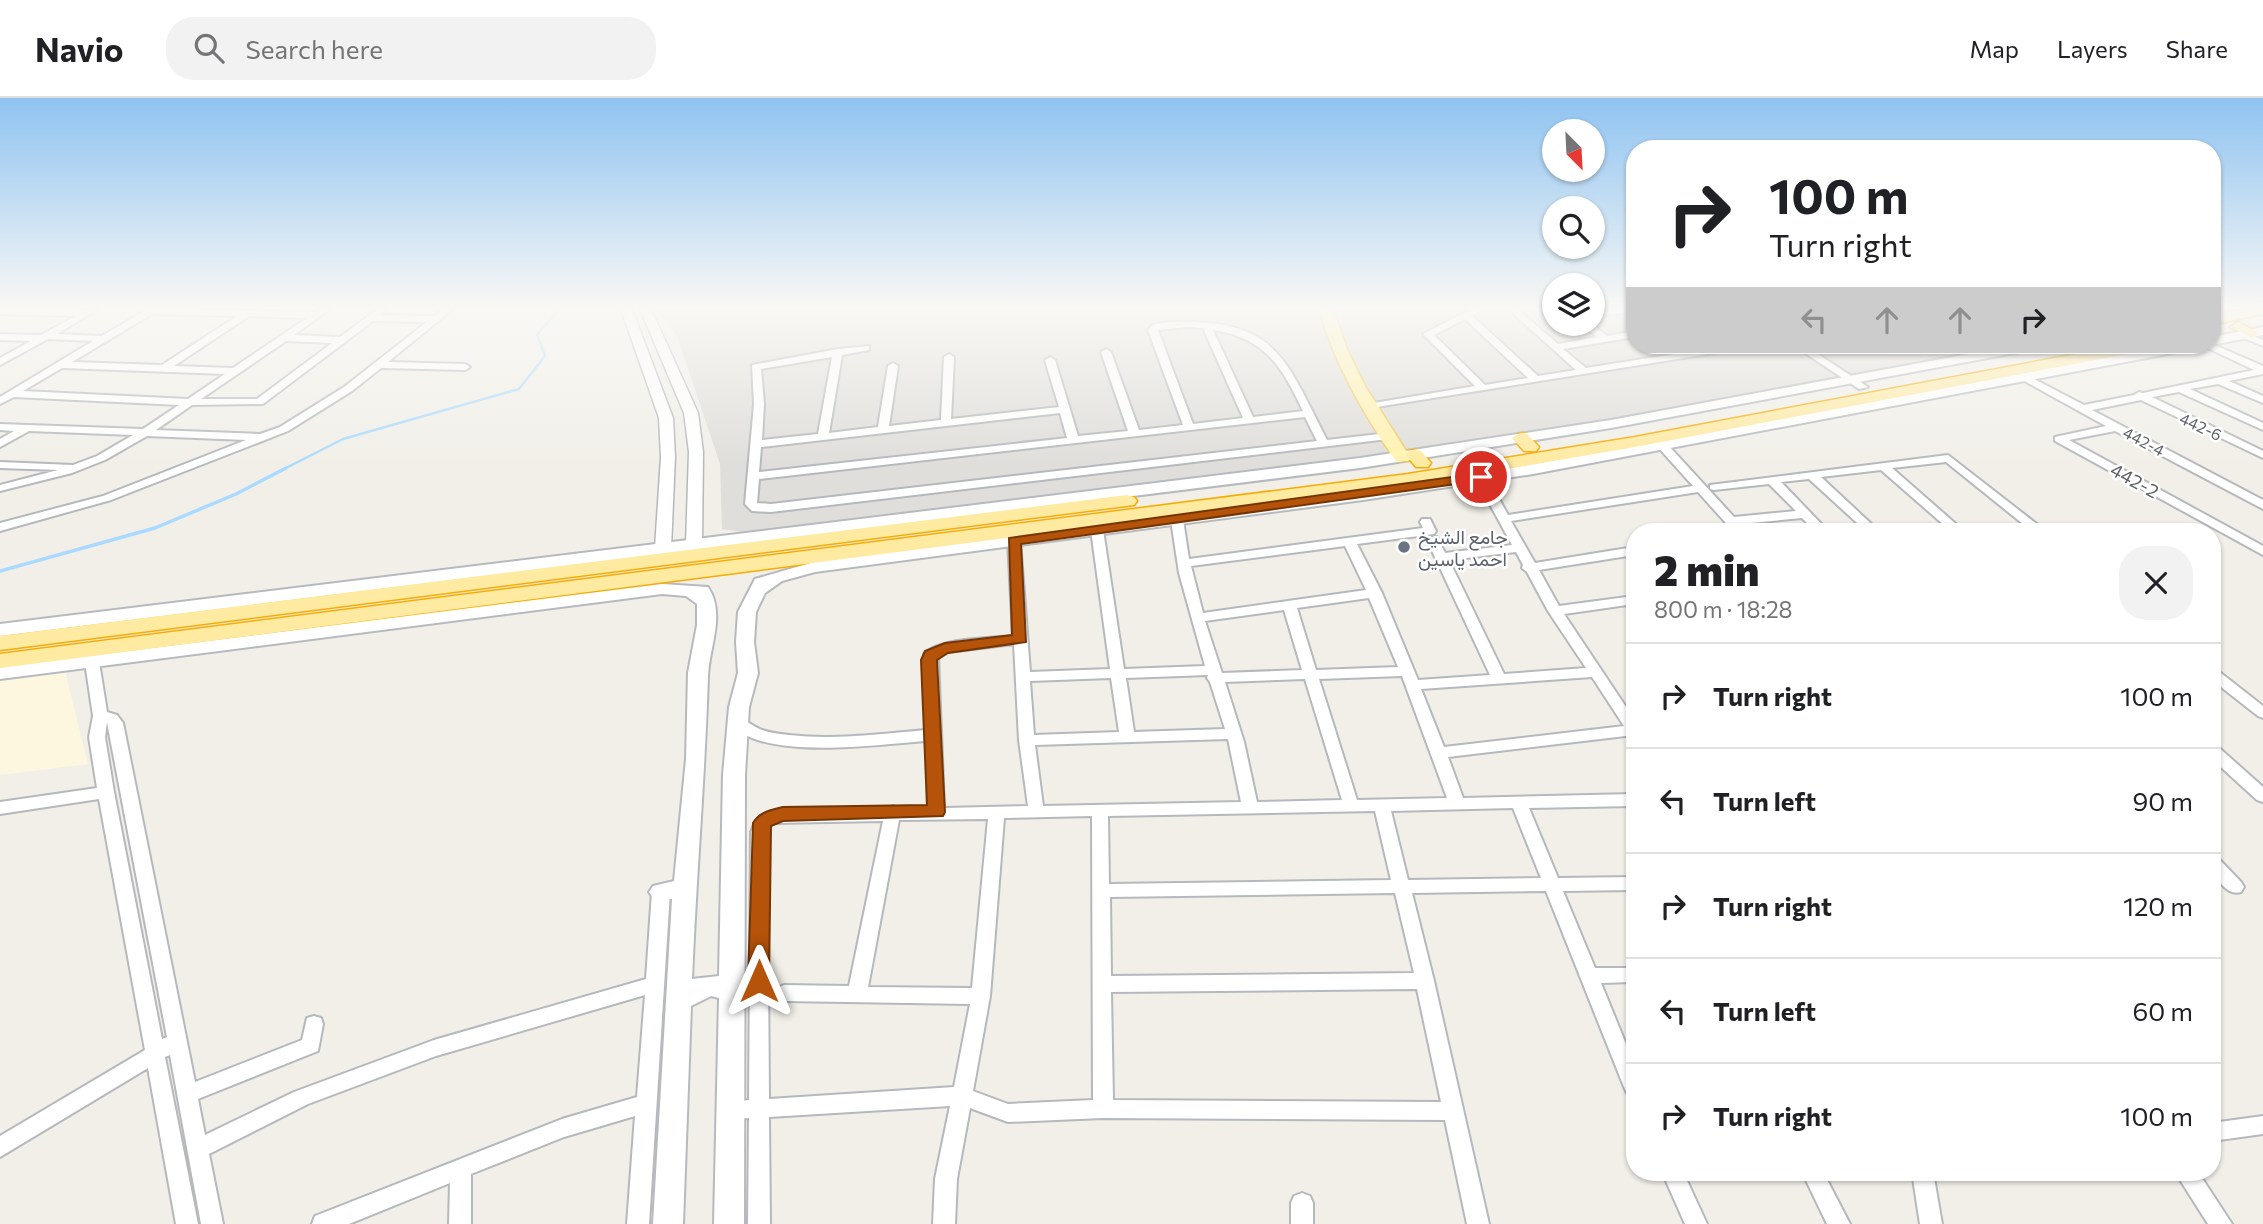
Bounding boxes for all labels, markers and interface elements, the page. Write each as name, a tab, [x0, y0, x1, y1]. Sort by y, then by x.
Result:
search box	[166, 17, 656, 80]
text: Navio	[35, 28, 124, 69]
icon: search	[190, 29, 228, 67]
text: Search here	[246, 33, 383, 64]
text: Map	[1970, 34, 2019, 63]
text: Layers	[2057, 34, 2128, 63]
text: Share	[2166, 34, 2228, 63]
north arrow	[1542, 119, 1605, 182]
map controls	[1542, 119, 1605, 336]
text: 100 m	[1769, 164, 1908, 224]
icon: right	[1654, 168, 1745, 259]
button: search	[1542, 196, 1605, 259]
text: Turn right	[1769, 224, 1912, 264]
button: layers	[1542, 273, 1605, 336]
icon: left	[1795, 301, 1833, 339]
icon: ahead	[1868, 301, 1906, 339]
icon: ahead	[1941, 301, 1979, 339]
icon: right	[2014, 301, 2052, 339]
street label: 442-6	[2177, 408, 2225, 444]
street label: 442-4	[2120, 422, 2168, 460]
pin	[1451, 447, 1511, 507]
street label: 442-2	[2107, 457, 2163, 503]
icon: arrive	[1462, 458, 1500, 496]
place label: جامع الشيخ احمد ياسين	[1418, 525, 1508, 571]
marker: جامع الشيخ احمد ياسين	[1396, 539, 1412, 555]
text: 2 min	[1654, 543, 1760, 595]
button: close	[2119, 546, 2193, 620]
text: 800 m · 18:28	[1654, 595, 1793, 623]
icon: right	[1654, 677, 1692, 715]
text: Turn right	[1713, 680, 1832, 711]
text: 100 m	[2120, 680, 2193, 711]
icon: left	[1654, 782, 1692, 820]
text: Turn left	[1713, 785, 1816, 816]
text: 90 m	[2133, 785, 2193, 816]
icon: right	[1654, 887, 1692, 925]
text: Turn right	[1713, 890, 1832, 921]
text: 120 m	[2123, 890, 2193, 921]
position arrow	[722, 944, 796, 1018]
icon: left	[1654, 992, 1692, 1030]
text: Turn left	[1713, 995, 1816, 1026]
text: 60 m	[2133, 995, 2193, 1026]
icon: right	[1654, 1097, 1692, 1135]
text: Turn right	[1713, 1100, 1832, 1131]
text: 100 m	[2120, 1100, 2193, 1131]

